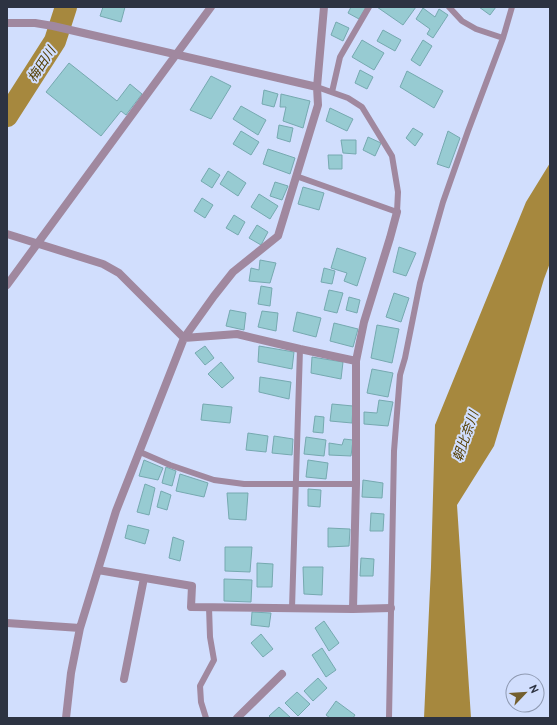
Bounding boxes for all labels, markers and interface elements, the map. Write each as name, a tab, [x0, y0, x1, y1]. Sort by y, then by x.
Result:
water label: 梅田川	[25, 43, 61, 86]
water label: 朝比奈川	[451, 408, 484, 464]
north arrow	[505, 673, 545, 713]
text: N	[525, 683, 541, 696]

